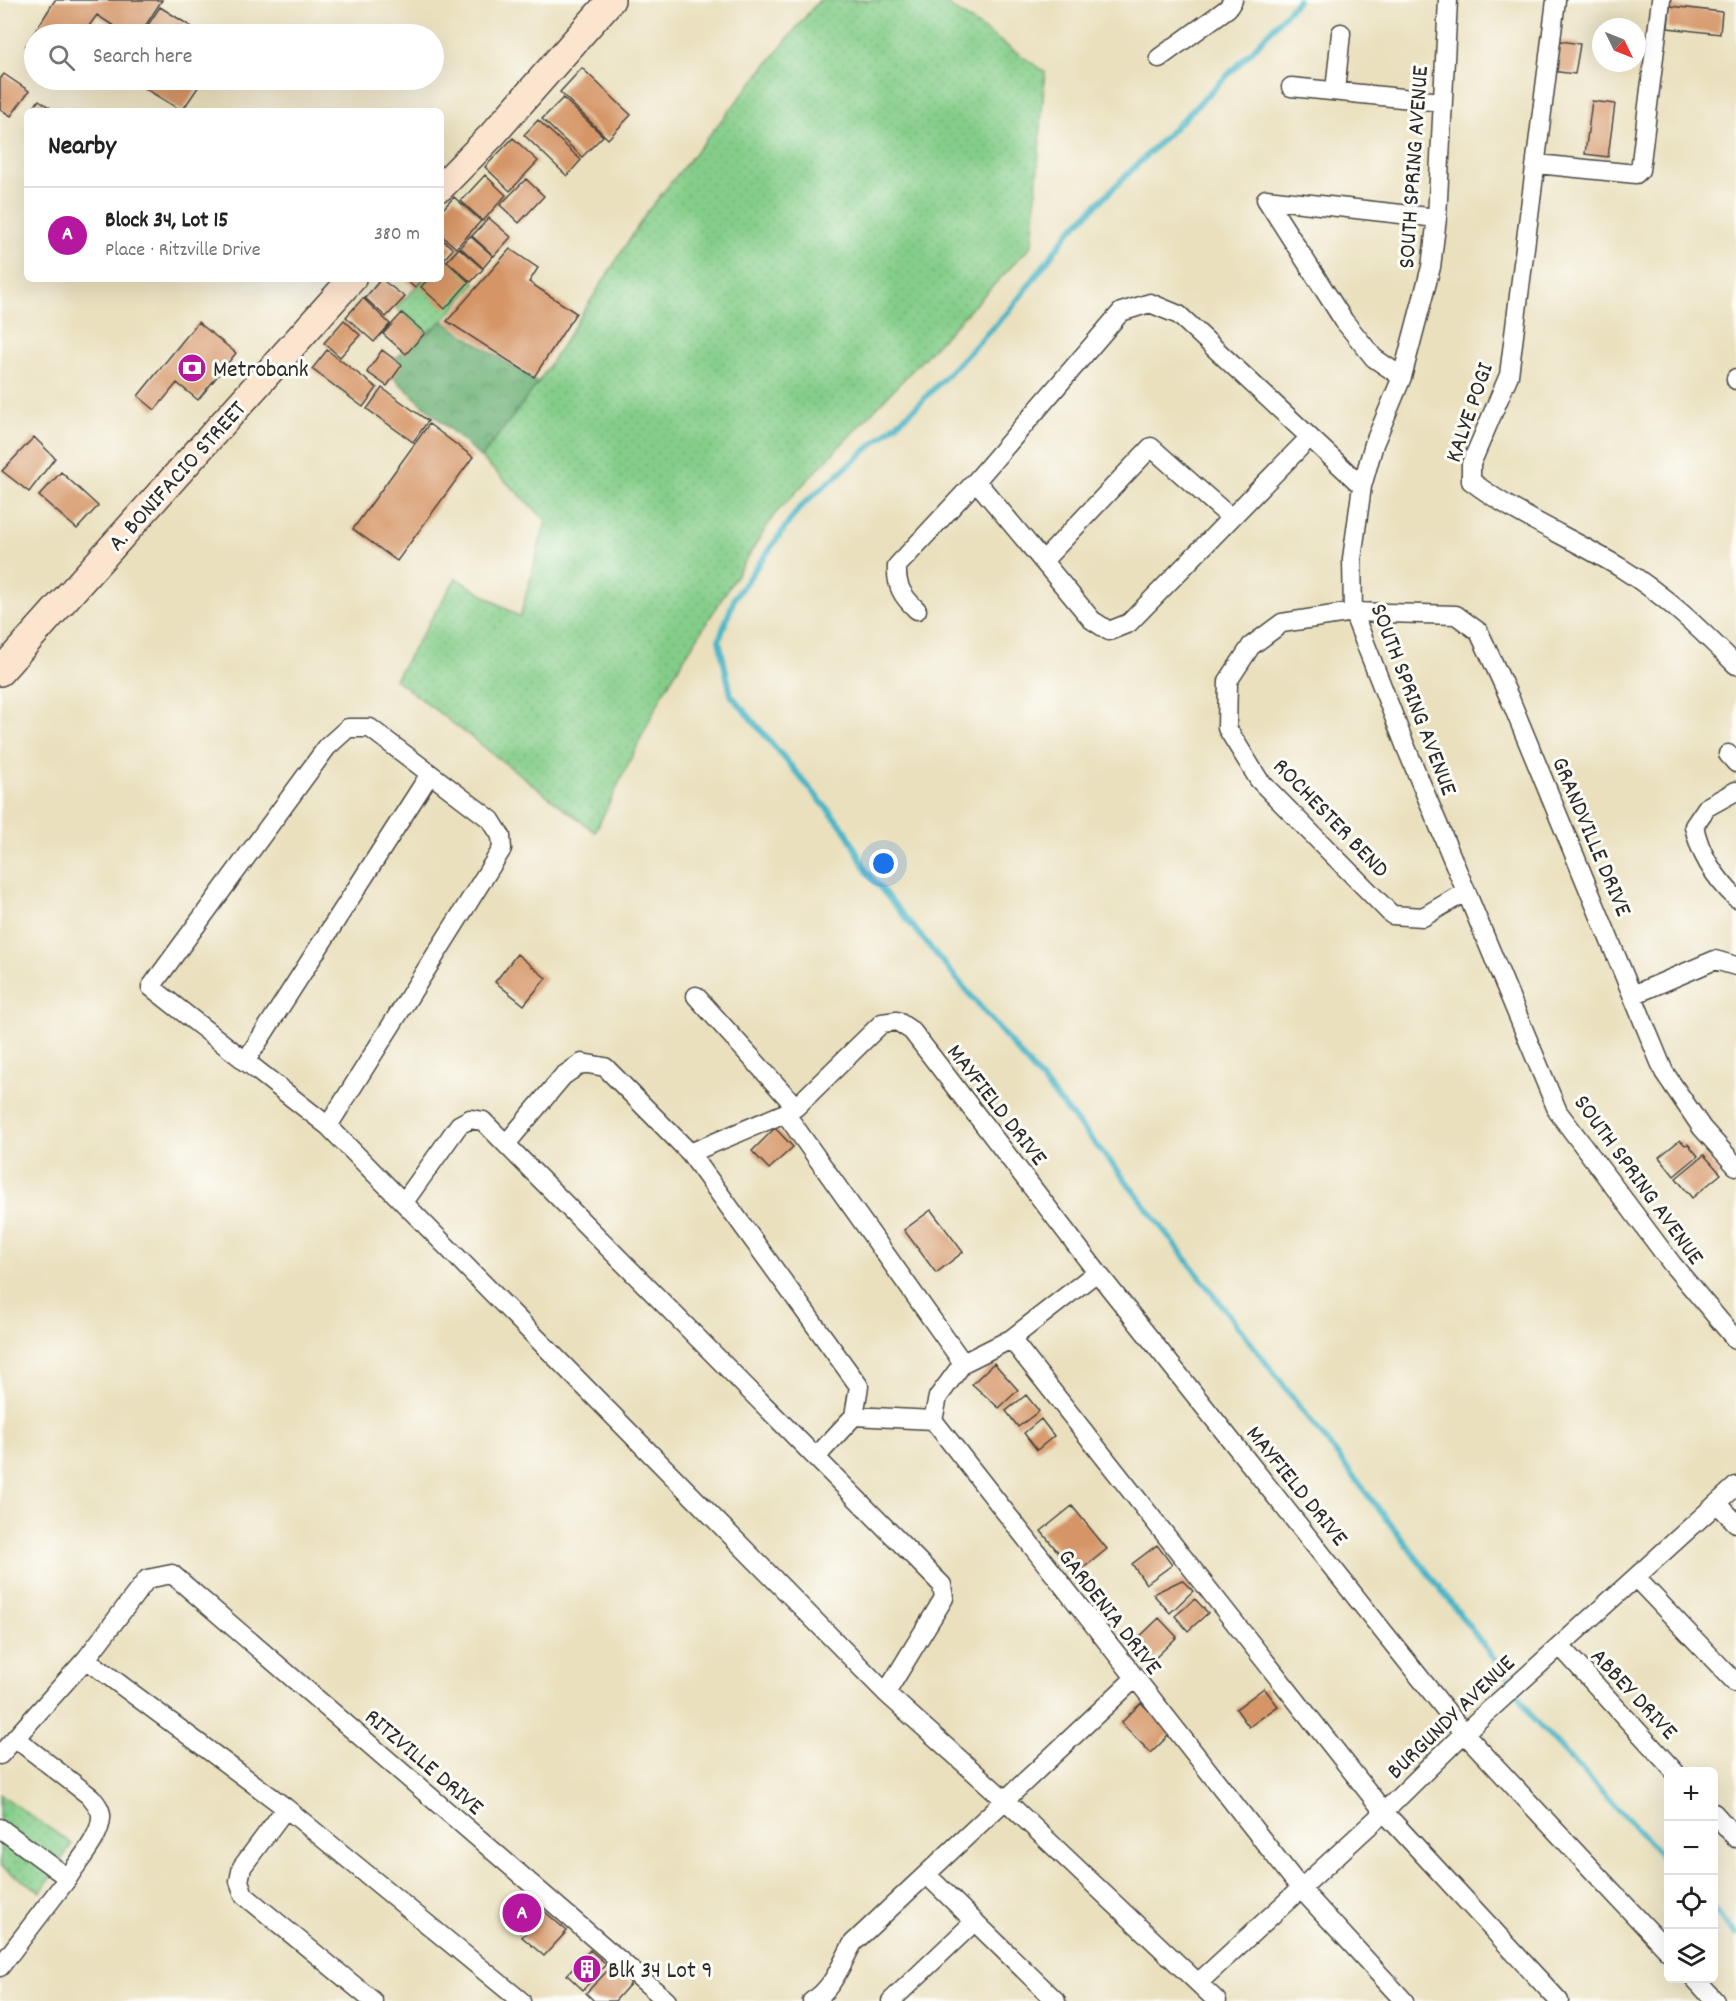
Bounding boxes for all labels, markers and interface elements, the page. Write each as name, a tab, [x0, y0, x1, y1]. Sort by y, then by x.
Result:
north arrow	[1592, 18, 1646, 72]
search box	[24, 24, 444, 90]
icon: search	[45, 41, 78, 74]
text: Search here	[93, 42, 192, 73]
street label: SOUTH SPRING AVENUE	[1391, 65, 1439, 270]
text: Nearby	[48, 129, 116, 166]
text: Block 34, Lot 15	[105, 206, 228, 237]
text: A	[62, 221, 73, 249]
text: 380 m	[374, 221, 420, 249]
text: Place · Ritzville Drive	[105, 237, 261, 265]
bank icon: Metrobank	[176, 352, 208, 384]
place label: Metrobank	[213, 354, 309, 388]
street label: KALYE POGI	[1438, 358, 1504, 467]
street label: A. BONIFACIO STREET	[101, 394, 256, 560]
street label: SOUTH SPRING AVENUE	[1360, 599, 1465, 801]
street label: ROCHESTER BEND	[1264, 751, 1396, 887]
street label: GRANDVILLE DRIVE	[1541, 752, 1639, 922]
your location	[869, 849, 898, 878]
street label: MAYFIELD DRIVE	[937, 1038, 1054, 1174]
street label: SOUTH SPRING AVENUE	[1564, 1089, 1711, 1273]
street label: MAYFIELD DRIVE	[1236, 1419, 1355, 1555]
street label: GARDENIA DRIVE	[1048, 1542, 1169, 1683]
street label: ABBEY DRIVE	[1581, 1641, 1685, 1749]
street label: BURGUNDY AVENUE	[1380, 1648, 1524, 1788]
street label: RITZVILLE DRIVE	[356, 1702, 490, 1825]
map controls	[1664, 1767, 1718, 1983]
button: +	[1664, 1767, 1718, 1821]
button: −	[1664, 1821, 1718, 1875]
button: locate	[1664, 1875, 1718, 1929]
pin: A	[502, 1890, 542, 1936]
button: layers	[1664, 1929, 1718, 1983]
building icon: Blk 34 Lot 9	[571, 1953, 603, 1985]
place label: Blk 34 Lot 9	[608, 1955, 712, 1989]

